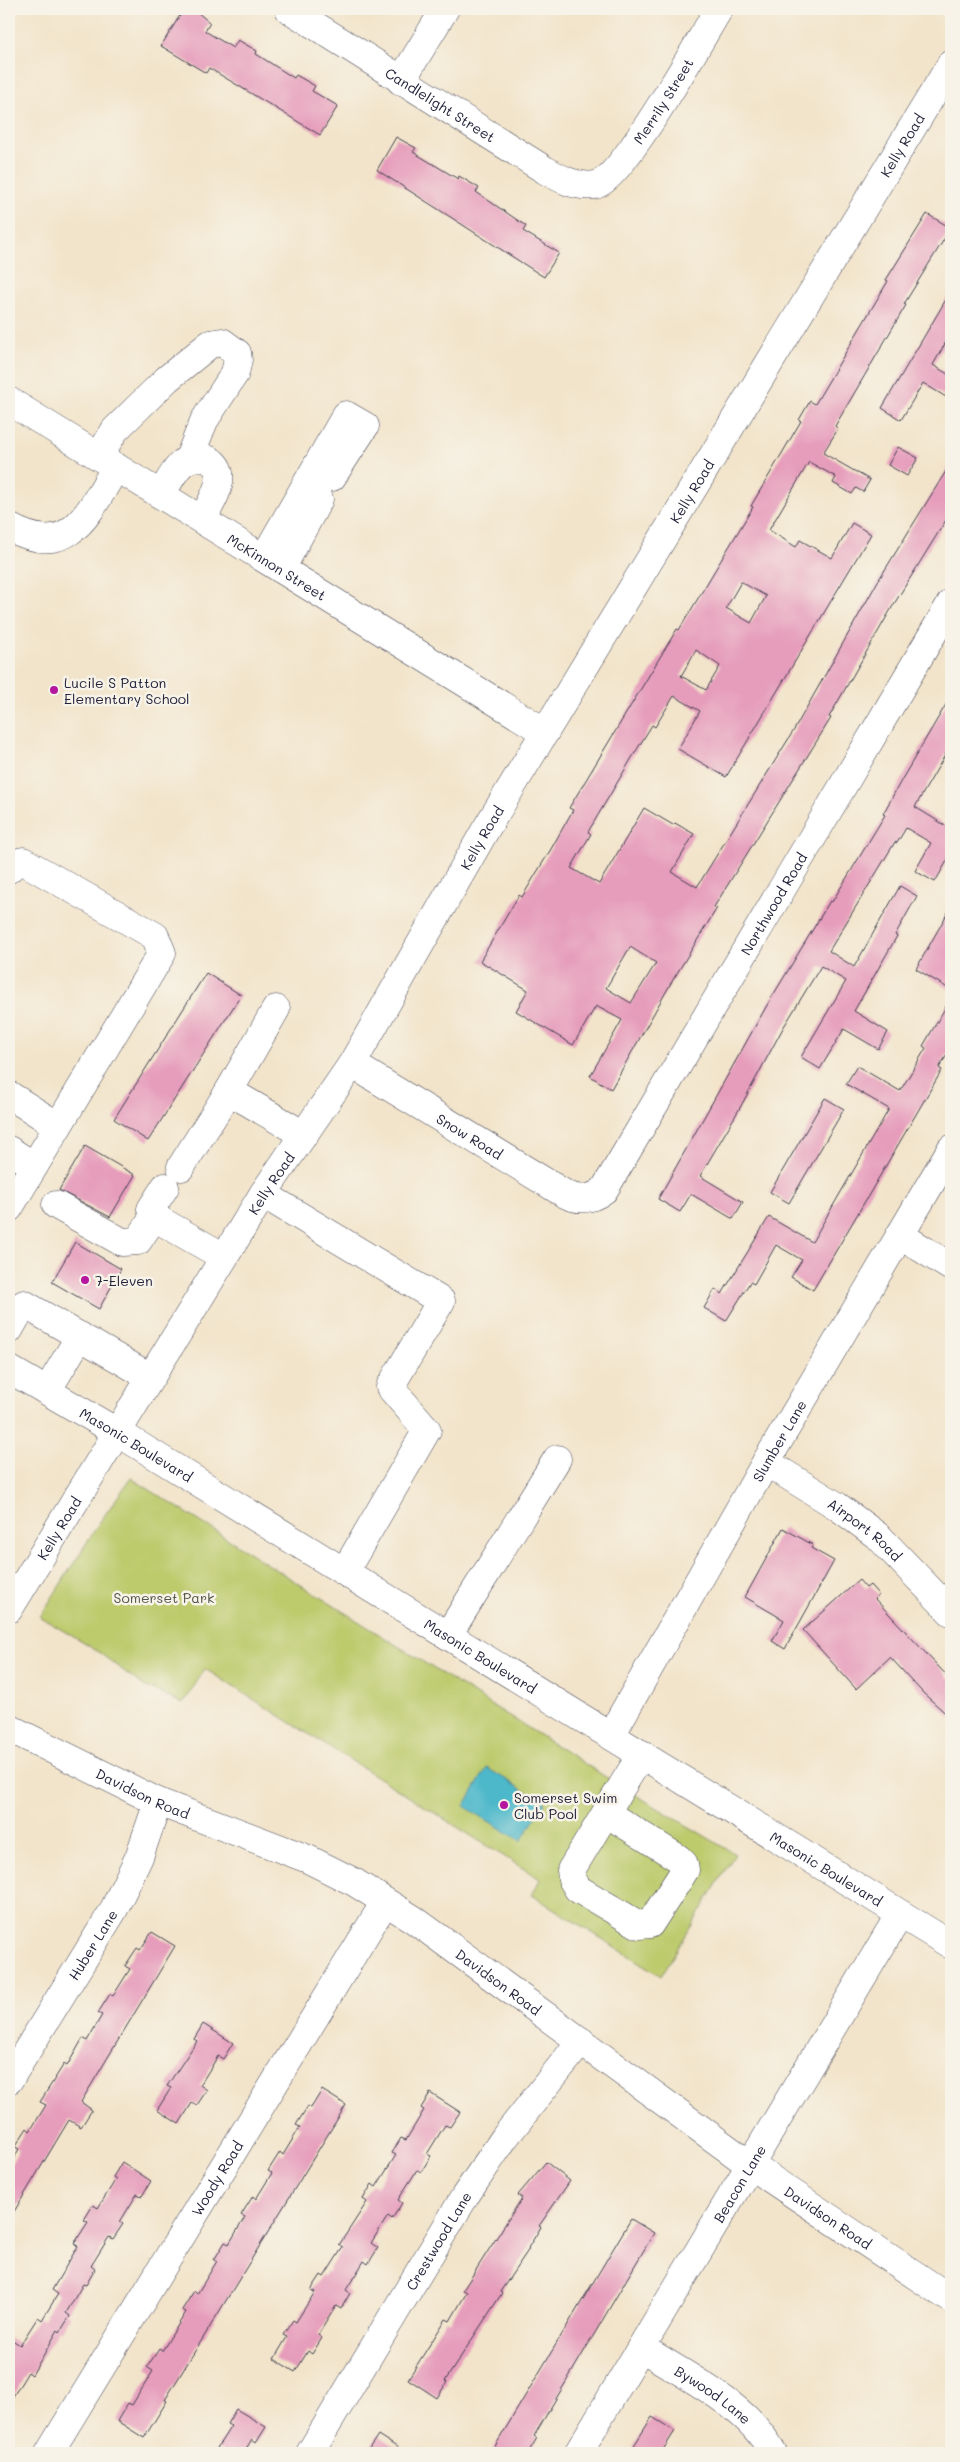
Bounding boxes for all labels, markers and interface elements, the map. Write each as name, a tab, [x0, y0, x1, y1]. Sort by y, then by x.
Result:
street label: Merrily Street	[628, 55, 697, 148]
street label: Candlelight Street	[382, 63, 499, 146]
street label: Kelly Road	[875, 110, 928, 180]
street label: Kelly Road	[665, 456, 718, 526]
street label: McKinnon Street	[224, 529, 330, 604]
place label: Lucile S Patton Elementary School	[64, 673, 190, 708]
marker: Lucile S Patton Elementary School	[48, 684, 60, 696]
street label: Kelly Road	[455, 802, 508, 873]
street label: Northwood Road	[736, 849, 811, 958]
street label: Snow Road	[433, 1108, 507, 1163]
street label: Kelly Road	[243, 1148, 299, 1218]
place label: 7-Eleven	[95, 1271, 153, 1290]
marker: 7-Eleven	[79, 1274, 91, 1286]
street label: Slumber Lane	[747, 1396, 810, 1485]
street label: Masonic Boulevard	[76, 1403, 196, 1486]
street label: Kelly Road	[32, 1493, 85, 1563]
street label: Airport Road	[824, 1493, 906, 1565]
park label: Somerset Park	[114, 1588, 214, 1607]
street label: Masonic Boulevard	[421, 1614, 541, 1698]
street label: Davidson Road	[93, 1763, 193, 1823]
place label: Somerset Swim Club Pool	[514, 1788, 617, 1823]
marker: Somerset Swim Club Pool	[498, 1799, 510, 1811]
street label: Masonic Boulevard	[767, 1827, 886, 1910]
street label: Huber Lane	[63, 1906, 121, 1983]
street label: Davidson Road	[452, 1944, 545, 2019]
street label: Woody Road	[187, 2137, 247, 2219]
street label: Beacon Lane	[708, 2141, 770, 2226]
street label: Davidson Road	[781, 2181, 876, 2253]
street label: Crestwood Lane	[401, 2188, 475, 2294]
street label: Bywood Lane	[671, 2361, 755, 2428]

